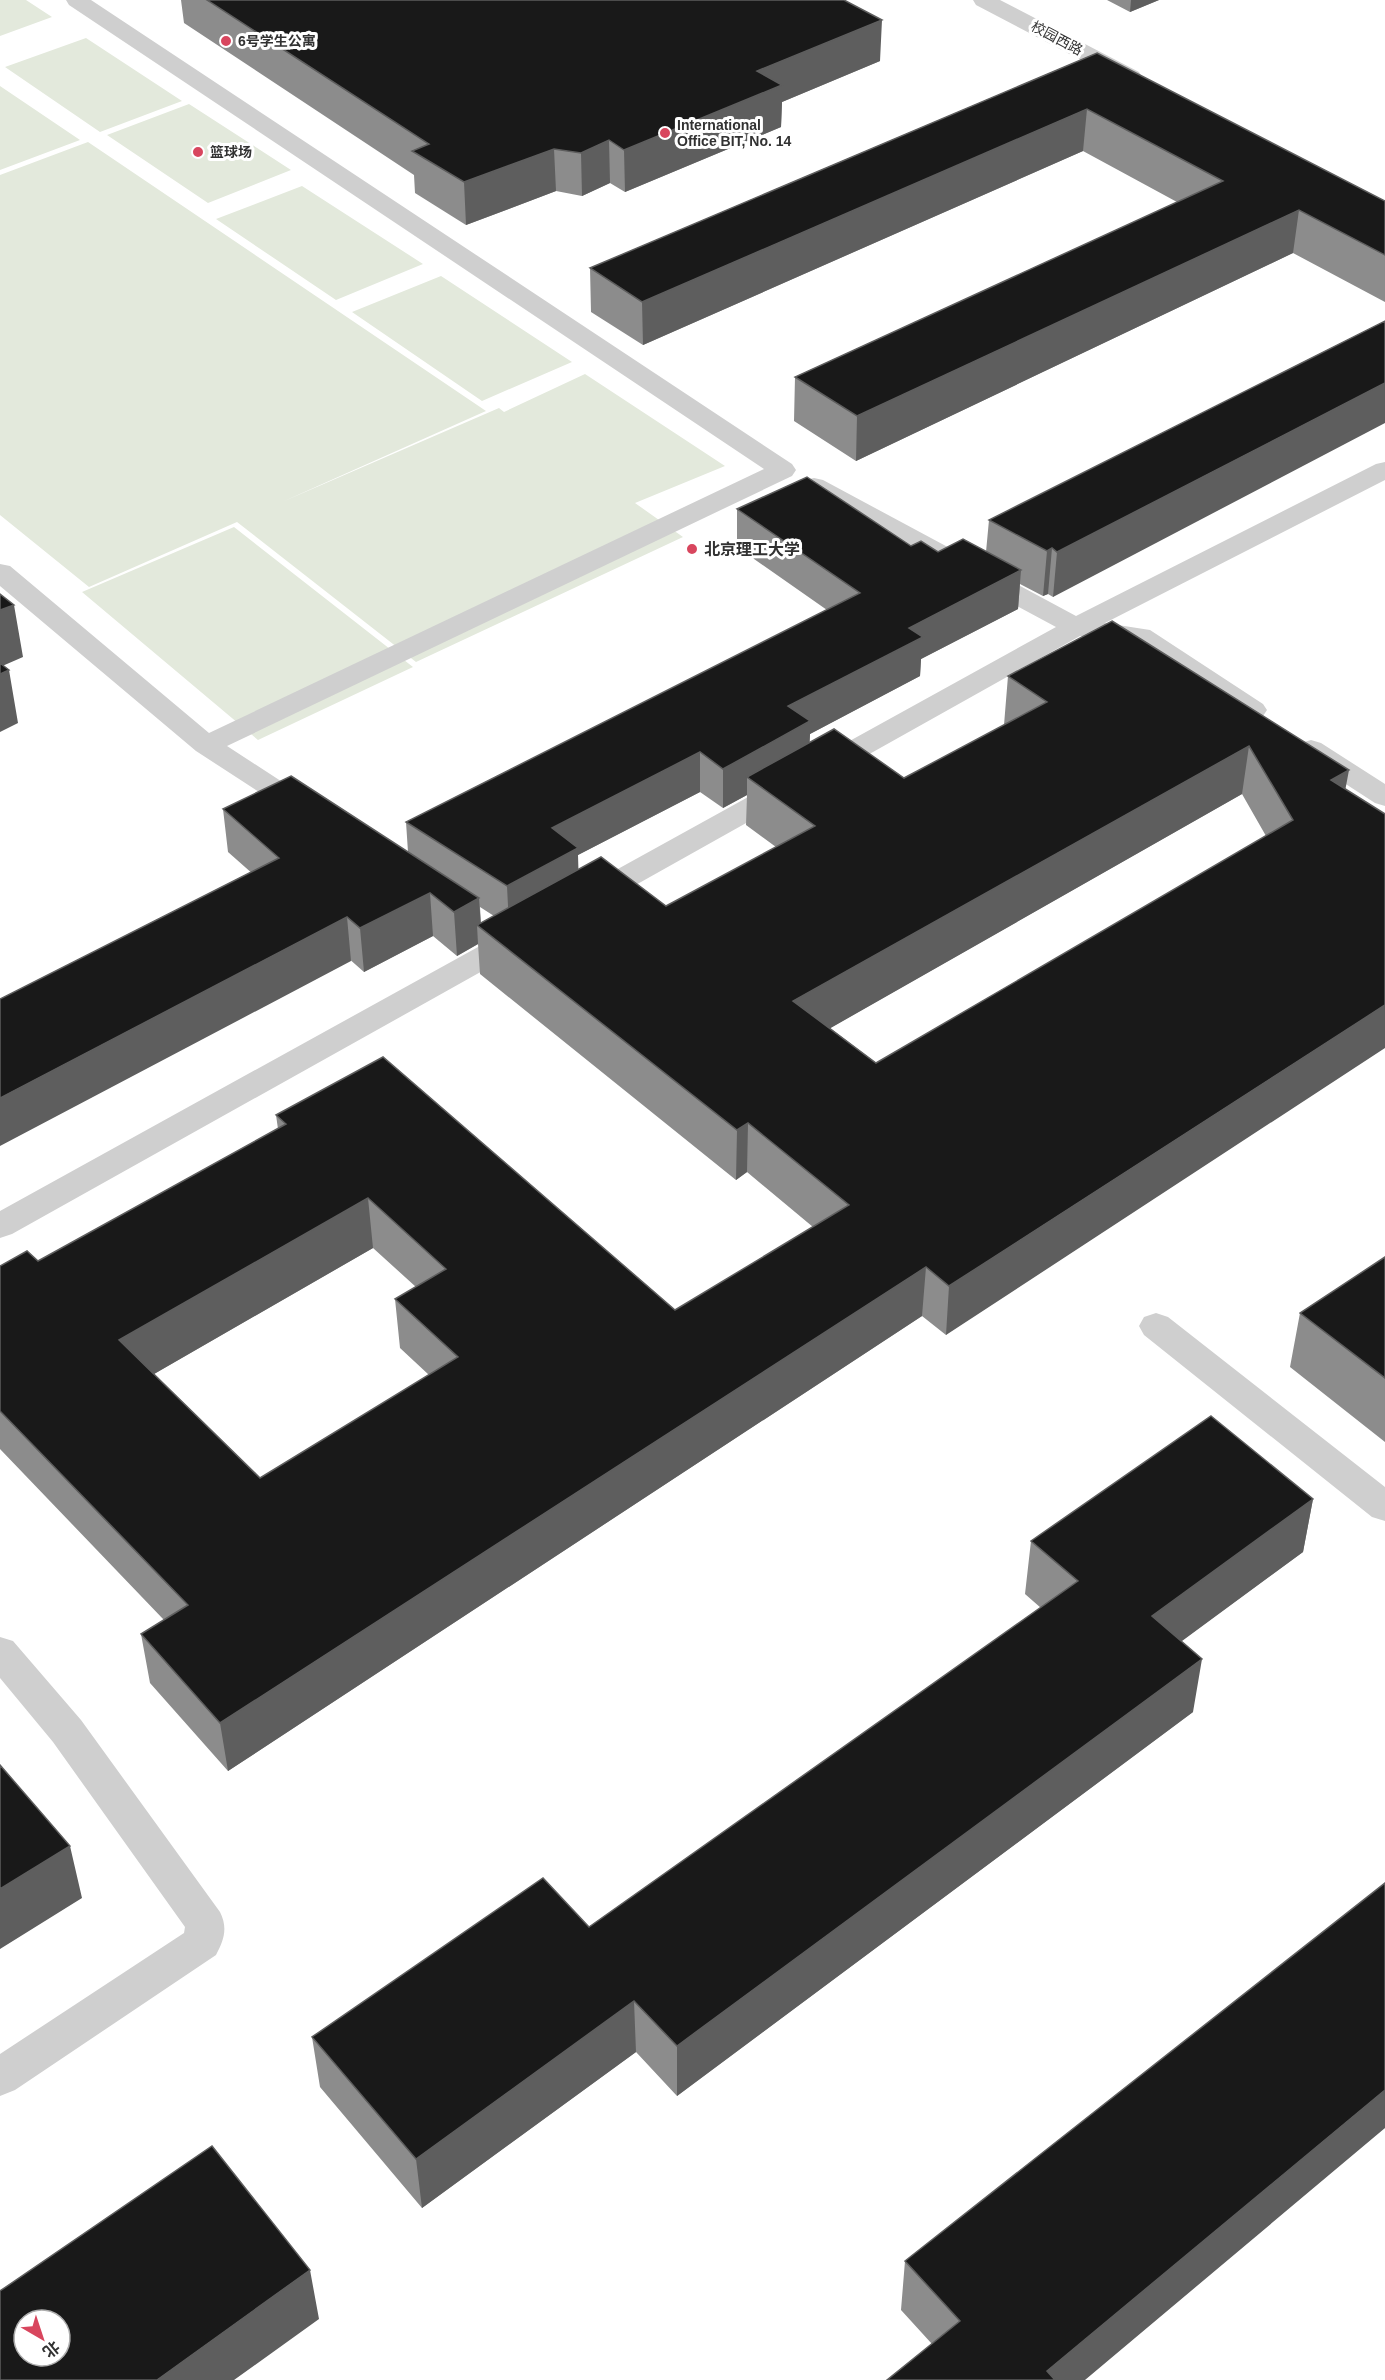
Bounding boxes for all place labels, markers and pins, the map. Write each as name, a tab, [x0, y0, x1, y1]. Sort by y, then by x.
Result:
place label: 6号学生公寓	[238, 33, 316, 49]
marker: 6号学生公寓	[219, 34, 233, 48]
place label: International Office BIT, No. 14	[677, 117, 792, 149]
marker: International Office BIT, No. 14	[658, 126, 672, 140]
place label: 篮球场	[210, 144, 252, 160]
marker: 篮球场	[191, 145, 205, 159]
place label: 北京理工大学	[704, 541, 800, 558]
marker: 北京理工大学	[685, 542, 699, 556]

